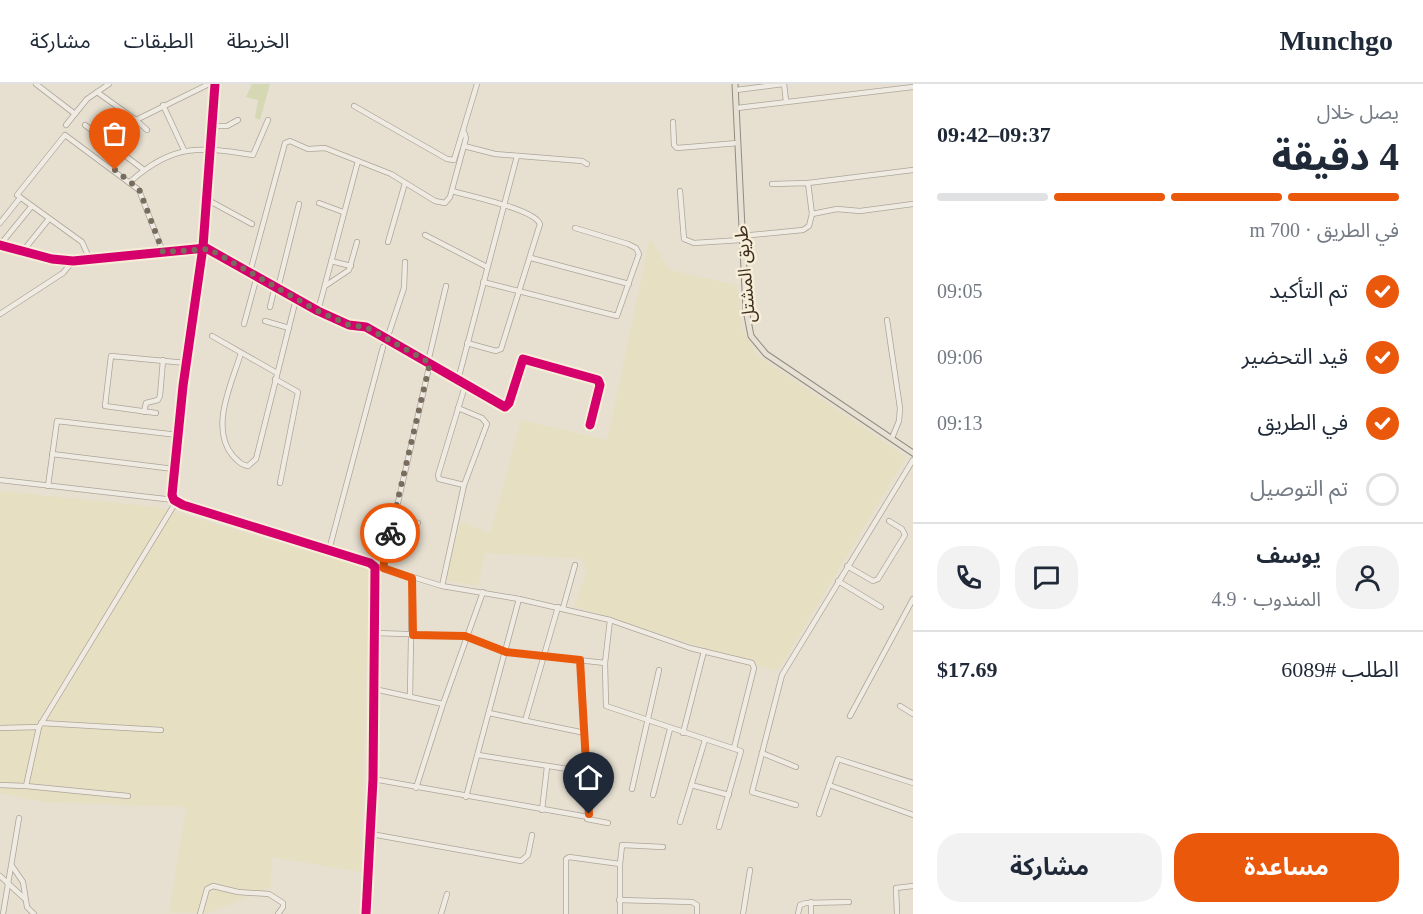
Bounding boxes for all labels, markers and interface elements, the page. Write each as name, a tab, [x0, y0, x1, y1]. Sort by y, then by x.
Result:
text: Munchgo	[1279, 25, 1393, 56]
text: مشاركة	[30, 29, 91, 53]
text: الطبقات	[124, 29, 194, 53]
text: الخريطة	[227, 29, 290, 53]
text: يصل خلال	[1317, 101, 1399, 123]
pin	[89, 108, 140, 170]
icon: bag	[98, 117, 131, 150]
text: 09:37–09:42	[937, 122, 1051, 147]
text: 4 دقيقة	[1272, 135, 1399, 178]
text: في الطريق · 700 m	[1249, 219, 1399, 241]
street label: طريق المشتل	[731, 224, 760, 324]
icon: check	[1366, 275, 1399, 308]
text: تم التأكيد	[1269, 278, 1348, 303]
text: 09:05	[937, 280, 983, 302]
icon: check	[1366, 341, 1399, 374]
text: قيد التحضير	[1242, 344, 1348, 369]
text: 09:06	[937, 346, 983, 368]
icon: check	[1366, 407, 1399, 440]
text: في الطريق	[1257, 410, 1348, 435]
text: 09:13	[937, 412, 983, 434]
text: تم التوصيل	[1250, 476, 1348, 501]
courier	[360, 503, 420, 563]
icon: bike	[374, 517, 407, 550]
text: يوسف	[1256, 543, 1321, 568]
button: phone	[937, 546, 1000, 609]
button: chat	[1015, 546, 1078, 609]
button: person	[1336, 546, 1399, 609]
text: المندوب · 4.9	[1212, 588, 1321, 610]
text: $17.69	[937, 657, 998, 682]
text: الطلب #6089	[1281, 657, 1399, 682]
pin	[563, 752, 614, 814]
icon: home	[572, 761, 605, 794]
button: مشاركة	[937, 833, 1162, 902]
button: مساعدة	[1174, 833, 1399, 902]

